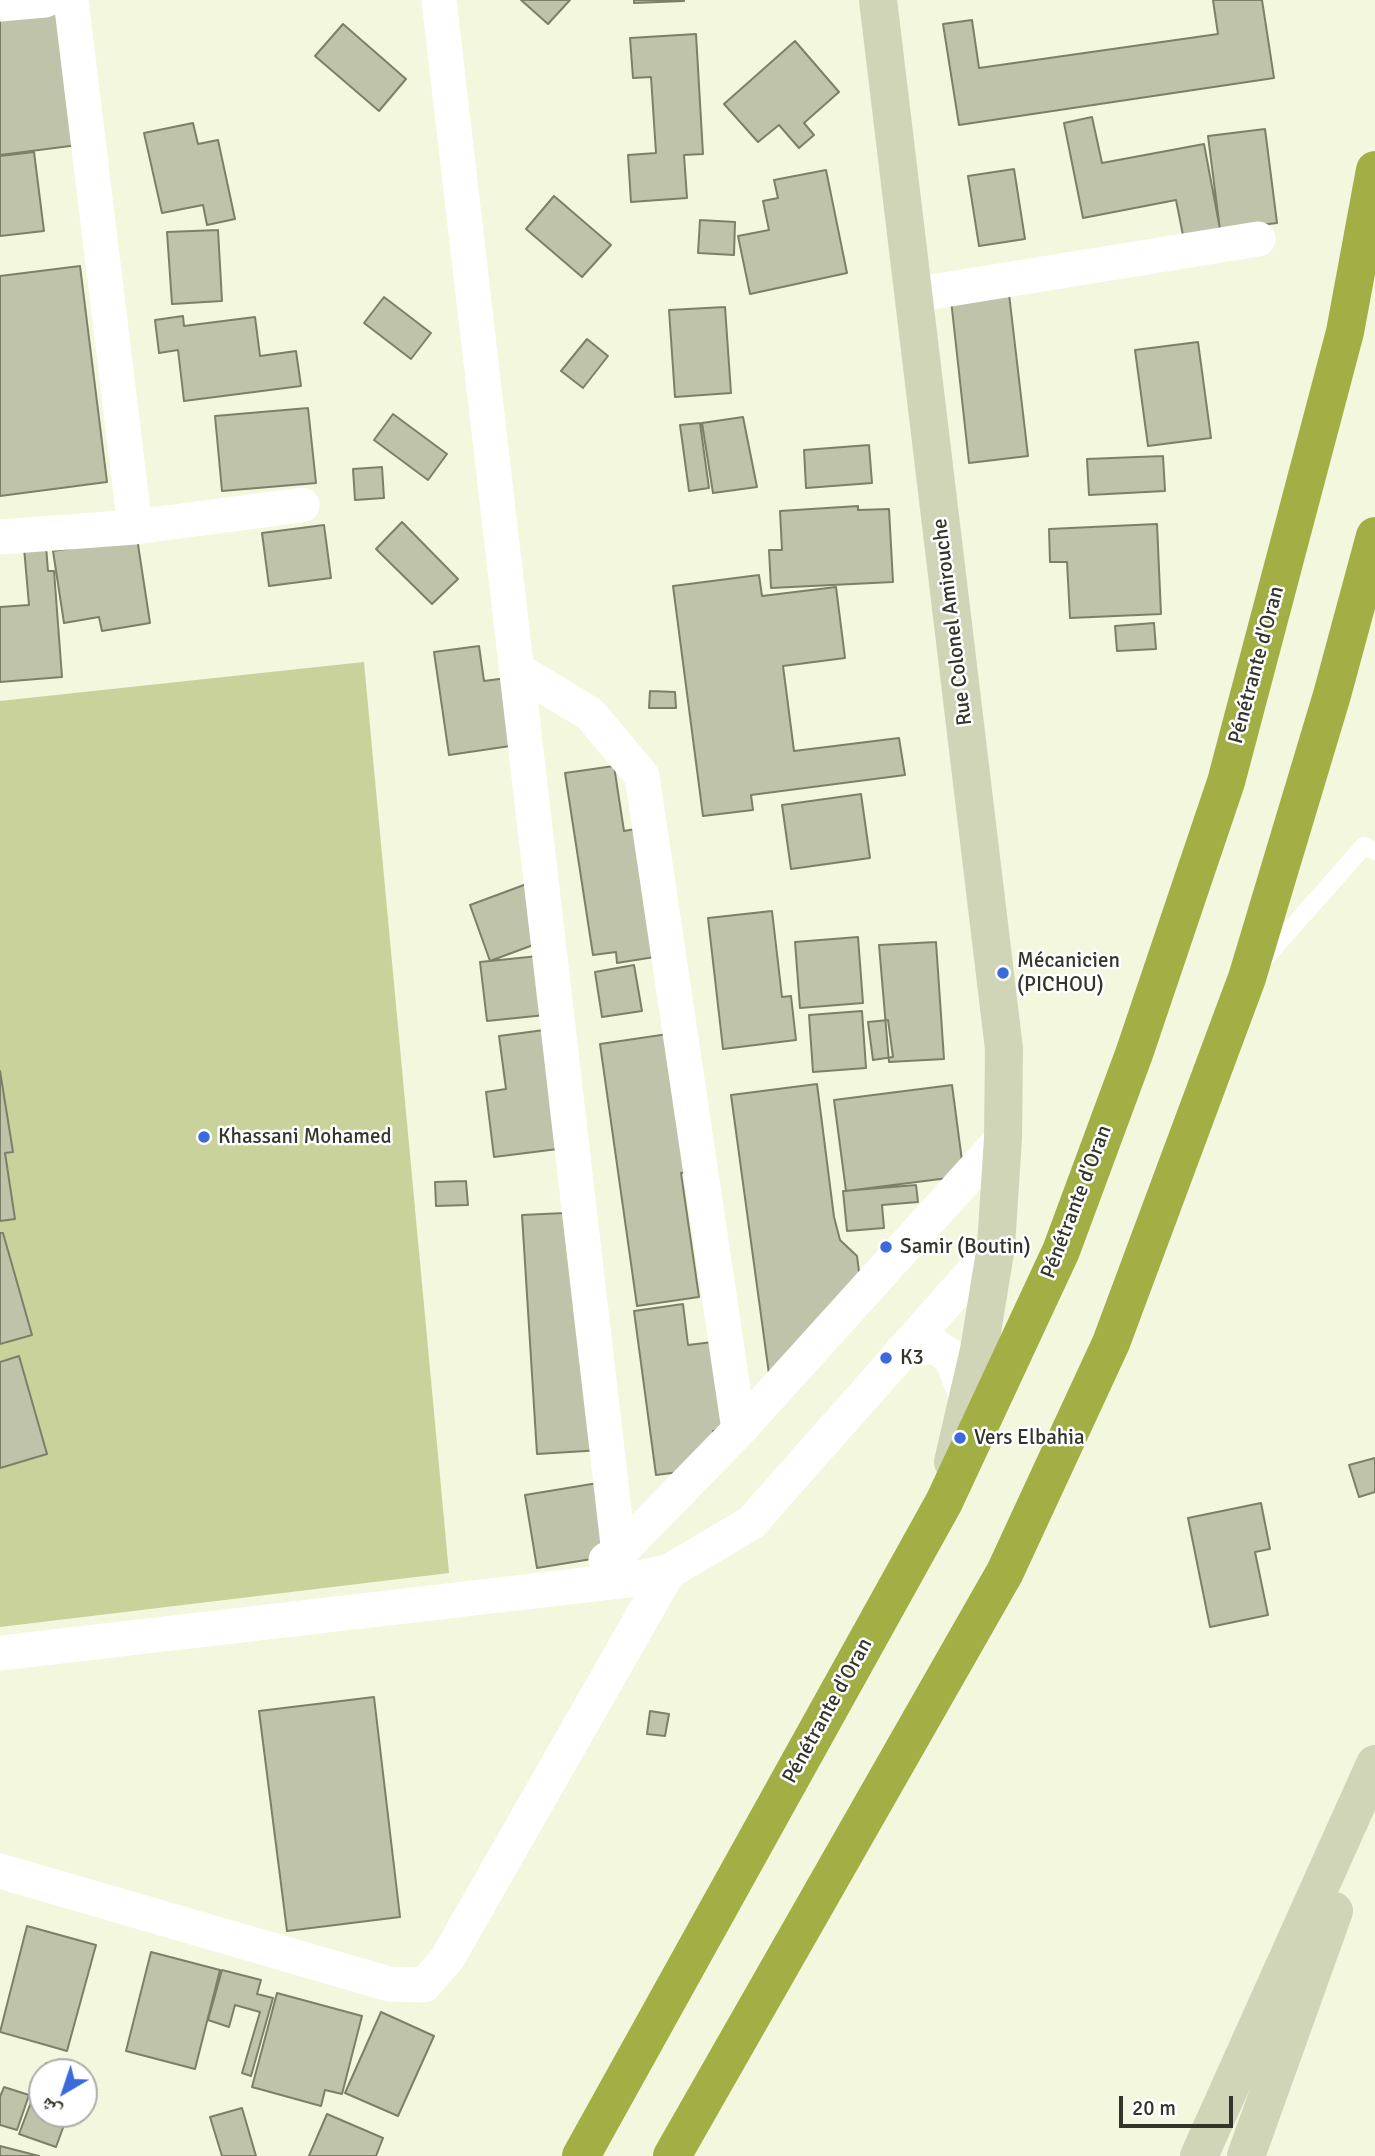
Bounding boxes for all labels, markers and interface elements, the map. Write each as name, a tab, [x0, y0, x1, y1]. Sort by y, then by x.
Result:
street label: Rue Colonel Amirouche	[928, 517, 978, 727]
street label: Pénétrante d'Oran	[1224, 583, 1290, 747]
place label: Mécanicien (PICHOU)	[1017, 948, 1120, 998]
marker: Mécanicien (PICHOU)	[995, 965, 1011, 981]
street label: Pénétrante d'Oran	[1036, 1122, 1118, 1282]
place label: Khassani Mohamed	[218, 1124, 392, 1150]
marker: Khassani Mohamed	[196, 1129, 212, 1145]
place label: Samir (Boutin)	[900, 1234, 1031, 1260]
marker: Samir (Boutin)	[878, 1239, 894, 1255]
place label: K3	[900, 1345, 924, 1371]
marker: K3	[878, 1350, 894, 1366]
place label: Vers Elbahia	[974, 1425, 1085, 1451]
marker: Vers Elbahia	[952, 1430, 968, 1446]
street label: Pénétrante d'Oran	[778, 1634, 878, 1788]
north arrow	[28, 2058, 98, 2128]
scale bar	[1123, 2082, 1237, 2126]
text: ش	[36, 2092, 66, 2123]
text: 20 m	[1132, 2095, 1176, 2121]

